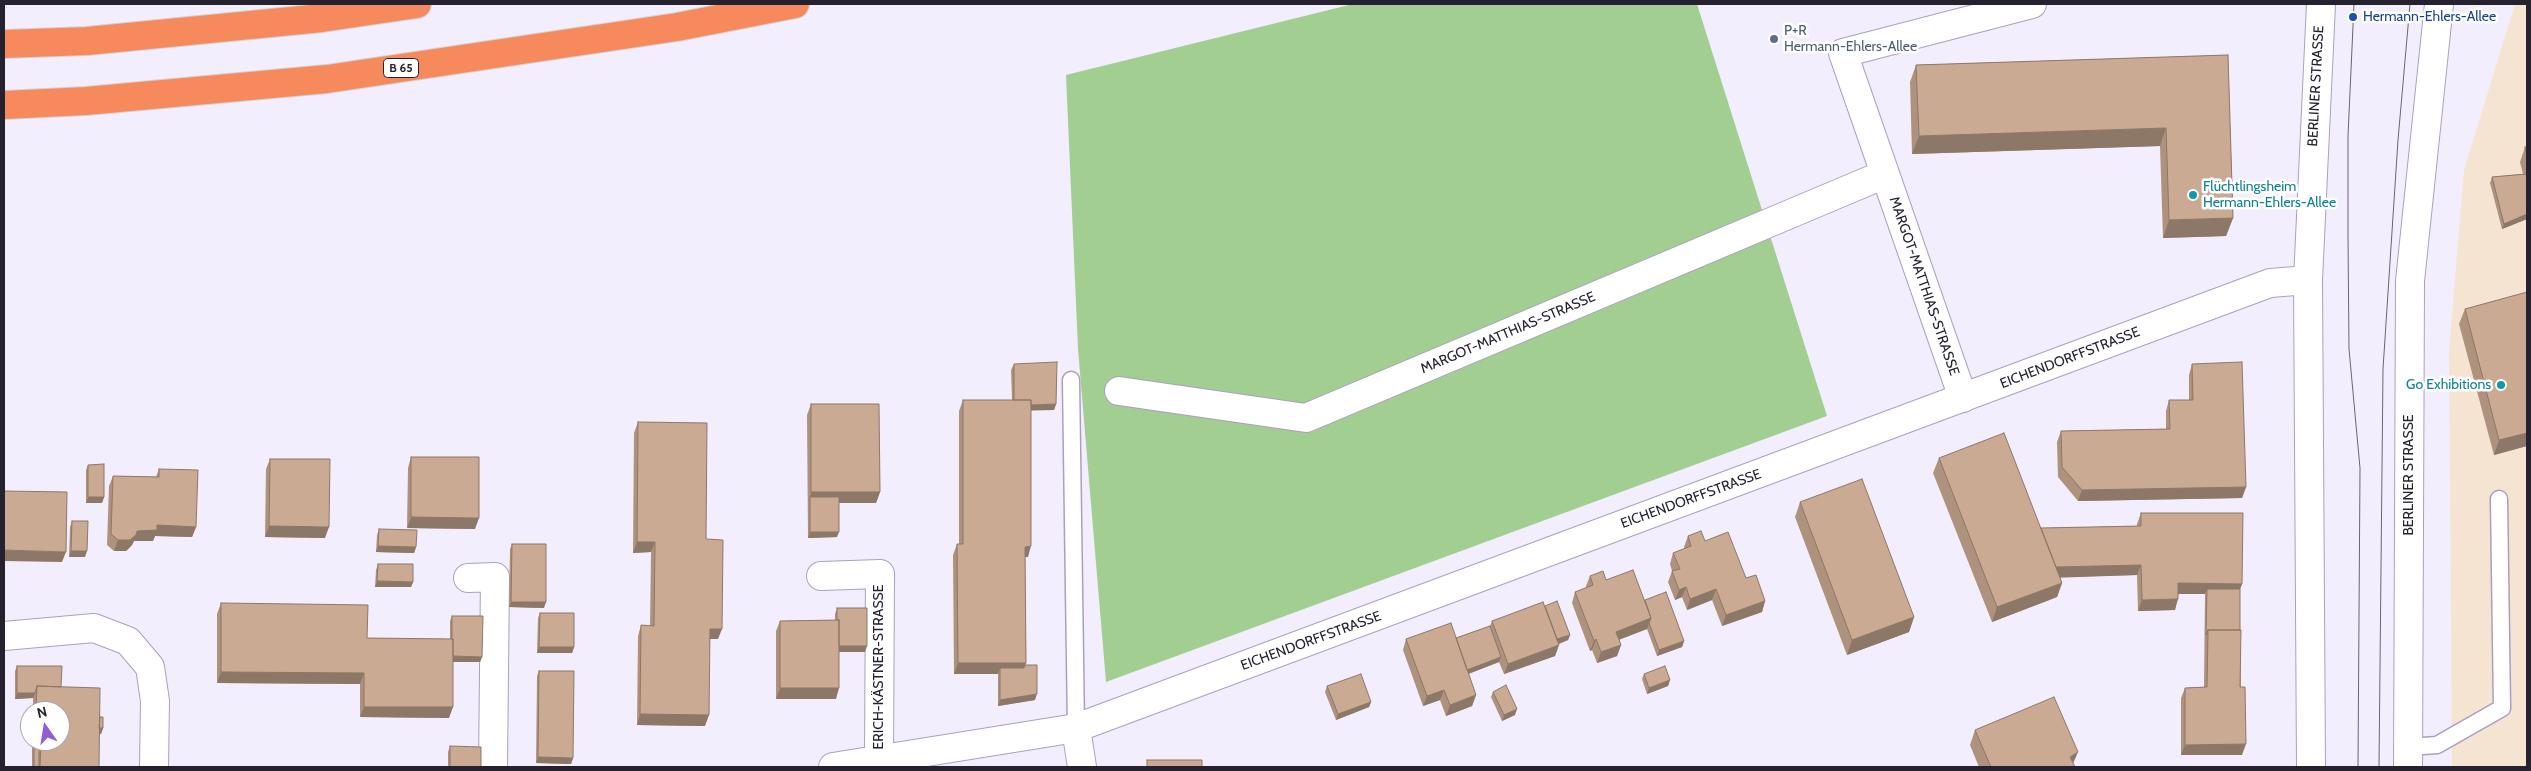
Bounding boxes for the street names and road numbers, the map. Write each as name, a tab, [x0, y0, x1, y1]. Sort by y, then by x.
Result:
street label: BERLINER STRASSE	[2304, 25, 2328, 147]
road number: B 65	[384, 58, 418, 78]
street label: MARGOT-MATTHIAS-STRASSE	[1885, 194, 1963, 378]
street label: MARGOT-MATTHIAS-STRASSE	[1418, 289, 1598, 377]
street label: EICHENDORFFSTRASSE	[1998, 324, 2142, 392]
street label: BERLINER STRASSE	[2401, 414, 2417, 536]
street label: EICHENDORFFSTRASSE	[1618, 466, 1764, 532]
street label: ERICH-KÄSTNER-STRASSE	[871, 584, 887, 750]
street label: EICHENDORFFSTRASSE	[1238, 608, 1384, 674]

